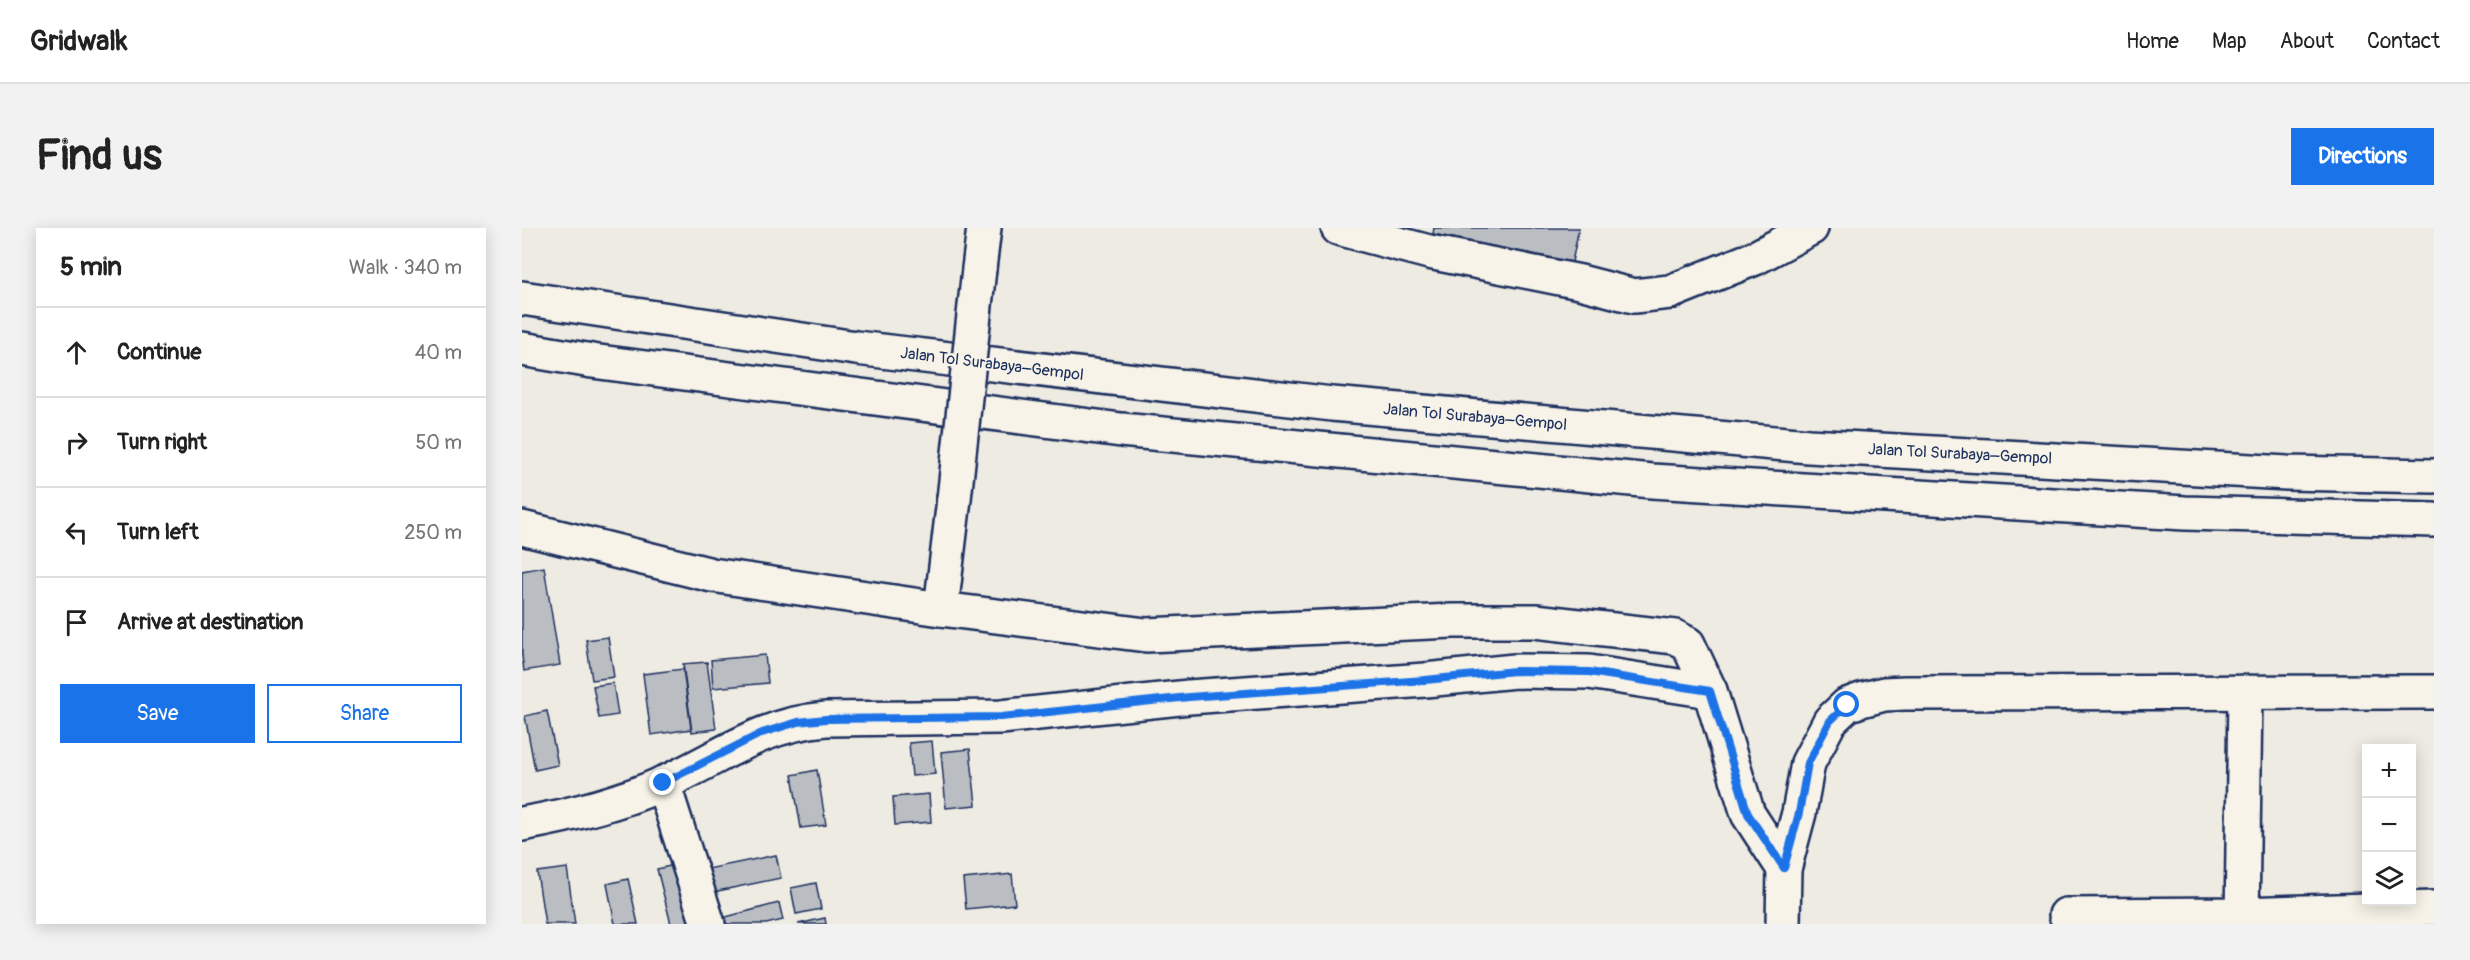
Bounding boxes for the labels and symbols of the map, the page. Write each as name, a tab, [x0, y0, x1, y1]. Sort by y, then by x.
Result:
street label: Jalan Tol Surabaya–Gempol	[899, 343, 1085, 385]
street label: Jalan Tol Surabaya–Gempol	[1382, 399, 1568, 435]
street label: Jalan Tol Surabaya–Gempol	[1867, 439, 2053, 469]
route start	[1833, 691, 1859, 717]
route end	[649, 769, 675, 795]

